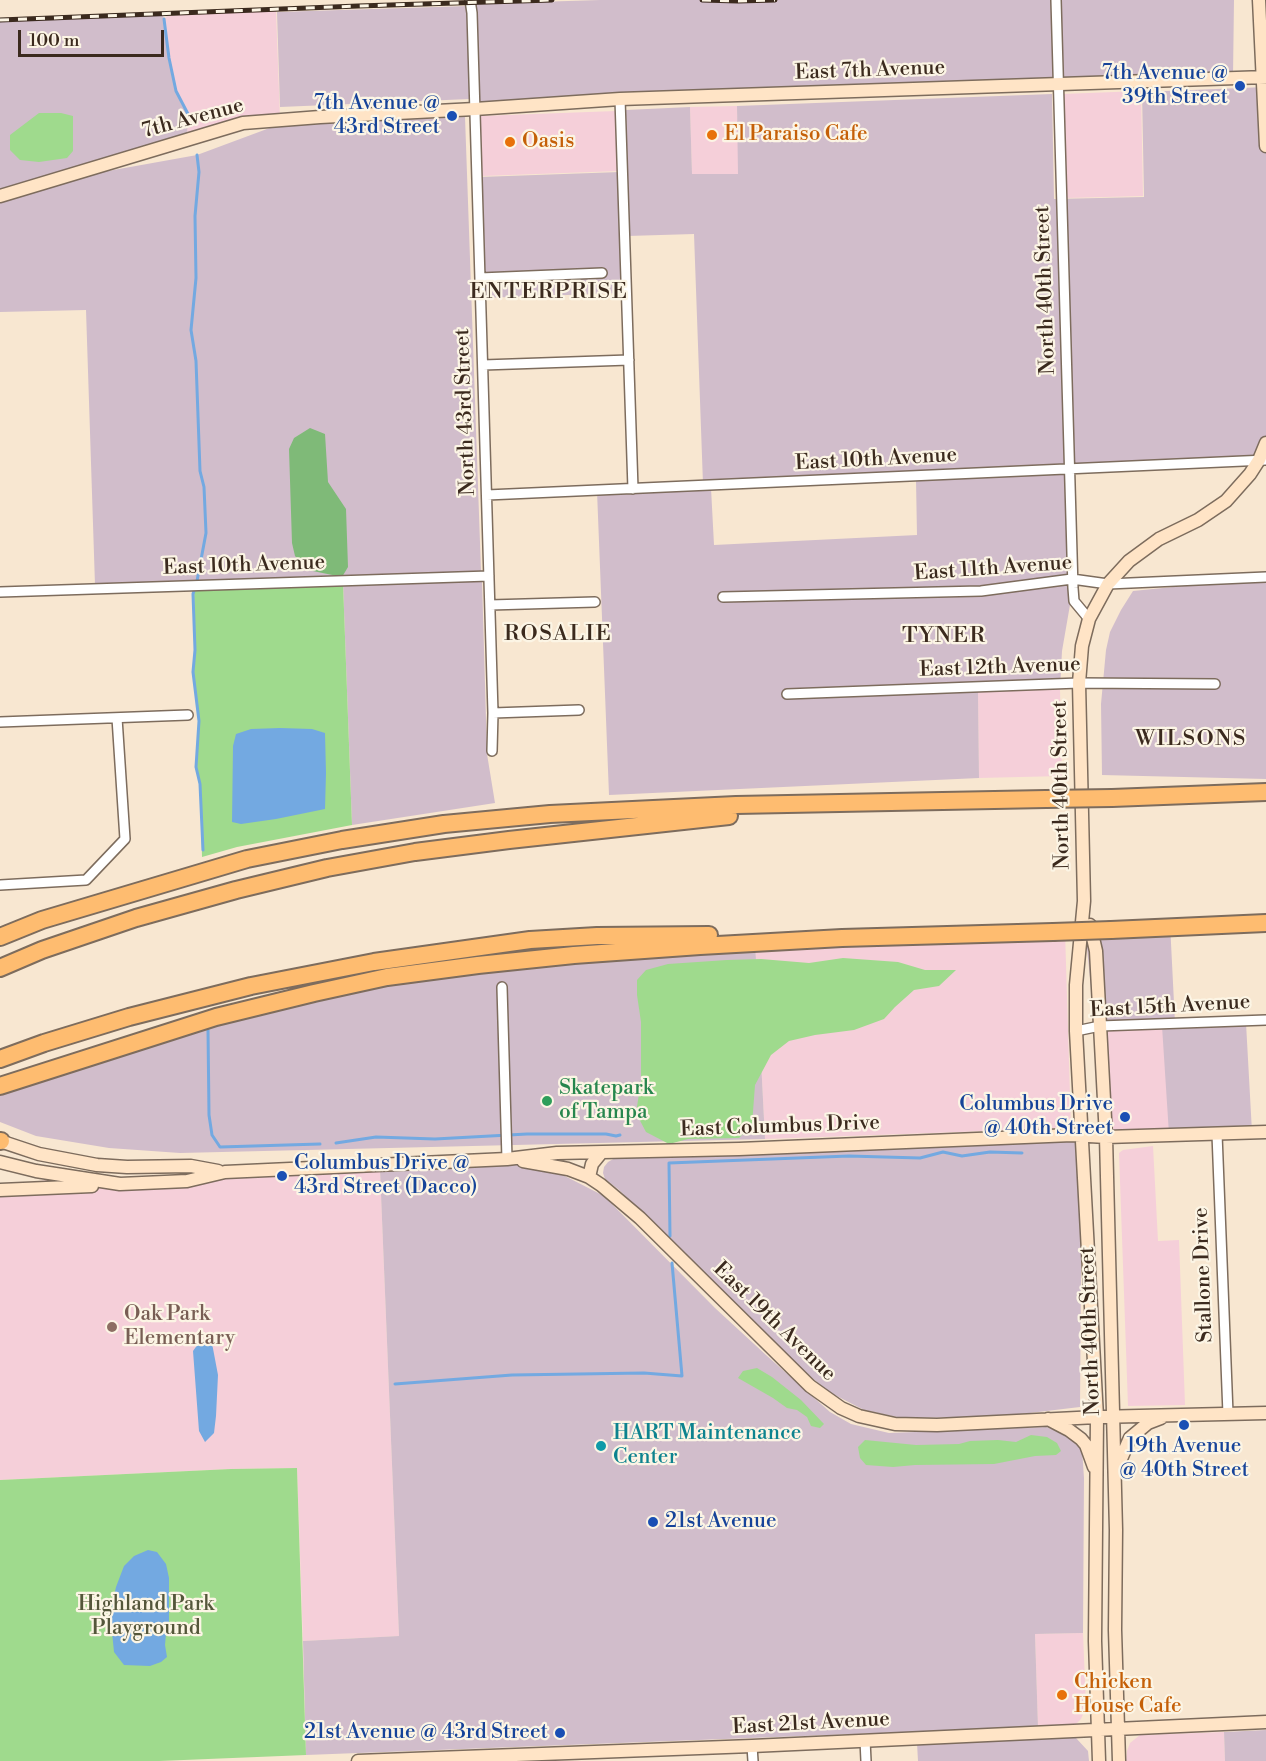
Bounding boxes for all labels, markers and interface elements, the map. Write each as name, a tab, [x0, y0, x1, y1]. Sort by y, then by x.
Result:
scale bar	[21, 18, 166, 56]
text: 100 m	[29, 29, 80, 52]
street label: East 7th Avenue	[794, 56, 946, 86]
place label: 7th Avenue @ 39th Street	[1102, 61, 1228, 111]
marker: 7th Avenue @ 39th Street	[1233, 79, 1247, 93]
place label: 7th Avenue @ 43rd Street	[314, 91, 440, 141]
street label: 7th Avenue	[139, 93, 247, 145]
marker: 7th Avenue @ 43rd Street	[445, 109, 459, 123]
place label: El Paraiso Cafe	[724, 122, 868, 148]
marker: El Paraiso Cafe	[705, 128, 719, 142]
place label: Oasis	[522, 129, 574, 155]
marker: Oasis	[503, 135, 517, 149]
street label: North 40th Street	[1030, 205, 1062, 375]
district label: ENTERPRISE	[470, 280, 628, 306]
street label: North 43rd Street	[450, 328, 482, 496]
street label: East 10th Avenue	[794, 443, 958, 477]
street label: East 10th Avenue	[162, 551, 326, 581]
street label: East 11th Avenue	[913, 551, 1073, 587]
district label: ROSALIE	[504, 622, 612, 648]
district label: TYNER	[902, 624, 986, 650]
street label: East 12th Avenue	[919, 653, 1081, 683]
street label: North 40th Street	[1048, 700, 1076, 870]
district label: WILSONS	[1135, 727, 1247, 753]
street label: East 15th Avenue	[1089, 990, 1251, 1024]
place label: Skatepark of Tampa	[559, 1076, 654, 1126]
place label: Columbus Drive @ 40th Street	[959, 1092, 1113, 1142]
marker: Skatepark of Tampa	[540, 1094, 554, 1108]
marker: Columbus Drive @ 40th Street	[1118, 1110, 1132, 1124]
street label: East Columbus Drive	[680, 1111, 880, 1143]
place label: Columbus Drive @ 43rd Street (Dacco)	[294, 1151, 478, 1201]
marker: Columbus Drive @ 43rd Street (Dacco)	[275, 1169, 289, 1183]
street label: Stallone Drive	[1189, 1207, 1219, 1343]
street label: North 40th Street	[1075, 1246, 1107, 1416]
street label: East 19th Avenue	[707, 1257, 841, 1387]
place label: Oak Park Elementary	[124, 1302, 235, 1352]
marker: Oak Park Elementary	[105, 1320, 119, 1334]
marker: 19th Avenue @ 40th Street	[1177, 1418, 1191, 1432]
place label: HART Maintenance Center	[613, 1421, 801, 1471]
place label: 19th Avenue @ 40th Street	[1119, 1434, 1249, 1484]
marker: HART Maintenance Center	[594, 1439, 608, 1453]
place label: 21st Avenue	[665, 1509, 777, 1535]
marker: 21st Avenue	[646, 1515, 660, 1529]
park label: Highland Park Playground	[78, 1592, 214, 1642]
place label: Chicken House Cafe	[1074, 1670, 1182, 1720]
marker: Chicken House Cafe	[1055, 1688, 1069, 1702]
street label: East 21st Avenue	[732, 1707, 890, 1741]
place label: 21st Avenue @ 43rd Street	[304, 1720, 548, 1746]
marker: 21st Avenue @ 43rd Street	[553, 1726, 567, 1740]

